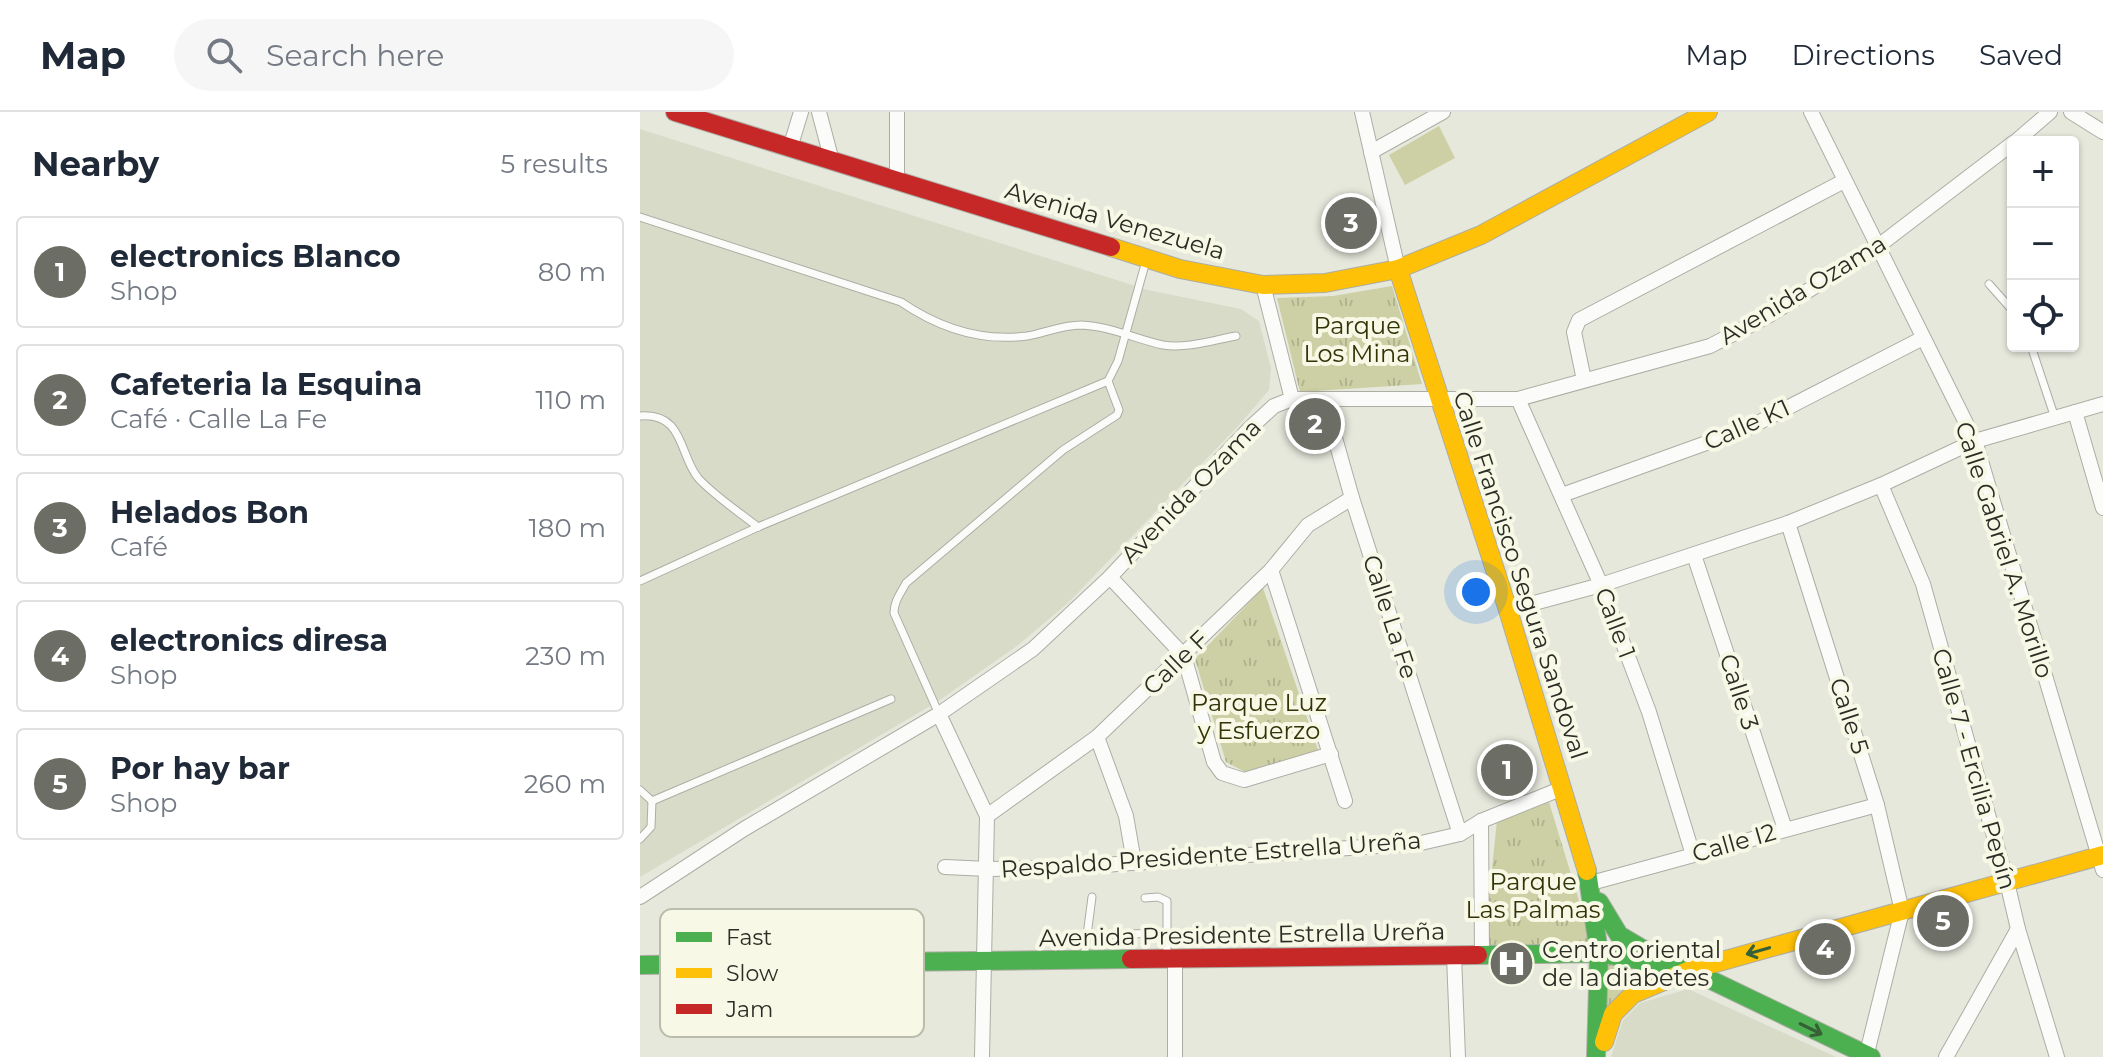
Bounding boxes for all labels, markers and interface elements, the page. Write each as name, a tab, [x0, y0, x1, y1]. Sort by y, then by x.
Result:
search box	[174, 19, 734, 91]
text: Map	[40, 32, 126, 79]
icon: search	[202, 33, 246, 77]
text: Search here	[266, 37, 444, 74]
text: Map	[1685, 38, 1747, 72]
text: Directions	[1791, 38, 1935, 72]
text: Saved	[1979, 38, 2063, 72]
map controls	[2007, 136, 2079, 352]
button: +	[2007, 136, 2079, 208]
text: Nearby	[32, 143, 159, 185]
text: 5 results	[501, 148, 608, 180]
street label: Avenida Venezuela	[1002, 175, 1228, 266]
pin: 3	[1325, 193, 1377, 253]
button: −	[2007, 208, 2079, 280]
street label: Avenida Ozama	[1714, 228, 1891, 351]
text: electronics Blanco	[110, 238, 401, 275]
text: 1	[55, 256, 65, 288]
text: 80 m	[538, 256, 606, 288]
text: Shop	[110, 275, 178, 307]
button: locate	[2007, 280, 2079, 352]
park label: Parque Los Mina	[1304, 311, 1410, 368]
text: Cafeteria la Esquina	[110, 366, 422, 403]
text: 2	[52, 384, 68, 416]
text: 110 m	[536, 384, 606, 416]
street label: Calle Francisco Segura Sandoval	[1447, 387, 1594, 762]
street label: Calle K1	[1699, 393, 1794, 456]
pin: 2	[1289, 394, 1341, 454]
text: Café · Calle La Fe	[110, 403, 327, 435]
street label: Avenida Ozama	[1114, 412, 1267, 569]
street label: Calle Gabriel A. Morillo	[1949, 418, 2060, 682]
text: Helados Bon	[110, 494, 309, 531]
text: 3	[52, 512, 68, 544]
text: 180 m	[528, 512, 606, 544]
text: Café	[110, 531, 168, 563]
street label: Calle La Fe	[1357, 551, 1424, 682]
your location	[1456, 572, 1496, 612]
street label: Calle 1	[1589, 583, 1642, 662]
text: electronics diresa	[110, 622, 388, 659]
street label: Calle F	[1137, 624, 1214, 701]
text: 4	[51, 640, 69, 672]
text: 230 m	[525, 640, 606, 672]
street label: Calle 7 - Ercilia Pepín	[1926, 645, 2023, 893]
street label: Calle 3	[1714, 650, 1765, 734]
text: Shop	[110, 659, 178, 691]
street label: Calle 5	[1824, 674, 1875, 758]
park label: Parque Luz y Esfuerzo	[1191, 688, 1327, 745]
pin: 1	[1481, 740, 1533, 800]
text: Por hay bar	[110, 750, 290, 787]
text: 5	[52, 768, 68, 800]
text: 260 m	[524, 768, 606, 800]
text: Shop	[110, 787, 178, 819]
street label: Calle I2	[1689, 817, 1779, 868]
street label: Respaldo Presidente Estrella Ureña	[1000, 825, 1422, 884]
park label: Parque Las Palmas	[1465, 867, 1601, 924]
pin: 5	[1917, 891, 1969, 951]
legend	[660, 909, 924, 1037]
street label: Avenida Presidente Estrella Ureña	[1038, 916, 1446, 953]
pin: 4	[1799, 919, 1851, 979]
text: Fast	[726, 924, 772, 951]
place label: Centro oriental de la diabetes	[1542, 935, 1721, 992]
hospital icon: Centro oriental de la diabetes	[1487, 940, 1535, 988]
one-way arrow	[1746, 945, 1772, 960]
text: Slow	[726, 960, 779, 987]
text: Jam	[725, 996, 773, 1023]
one-way arrow	[1799, 1022, 1822, 1037]

